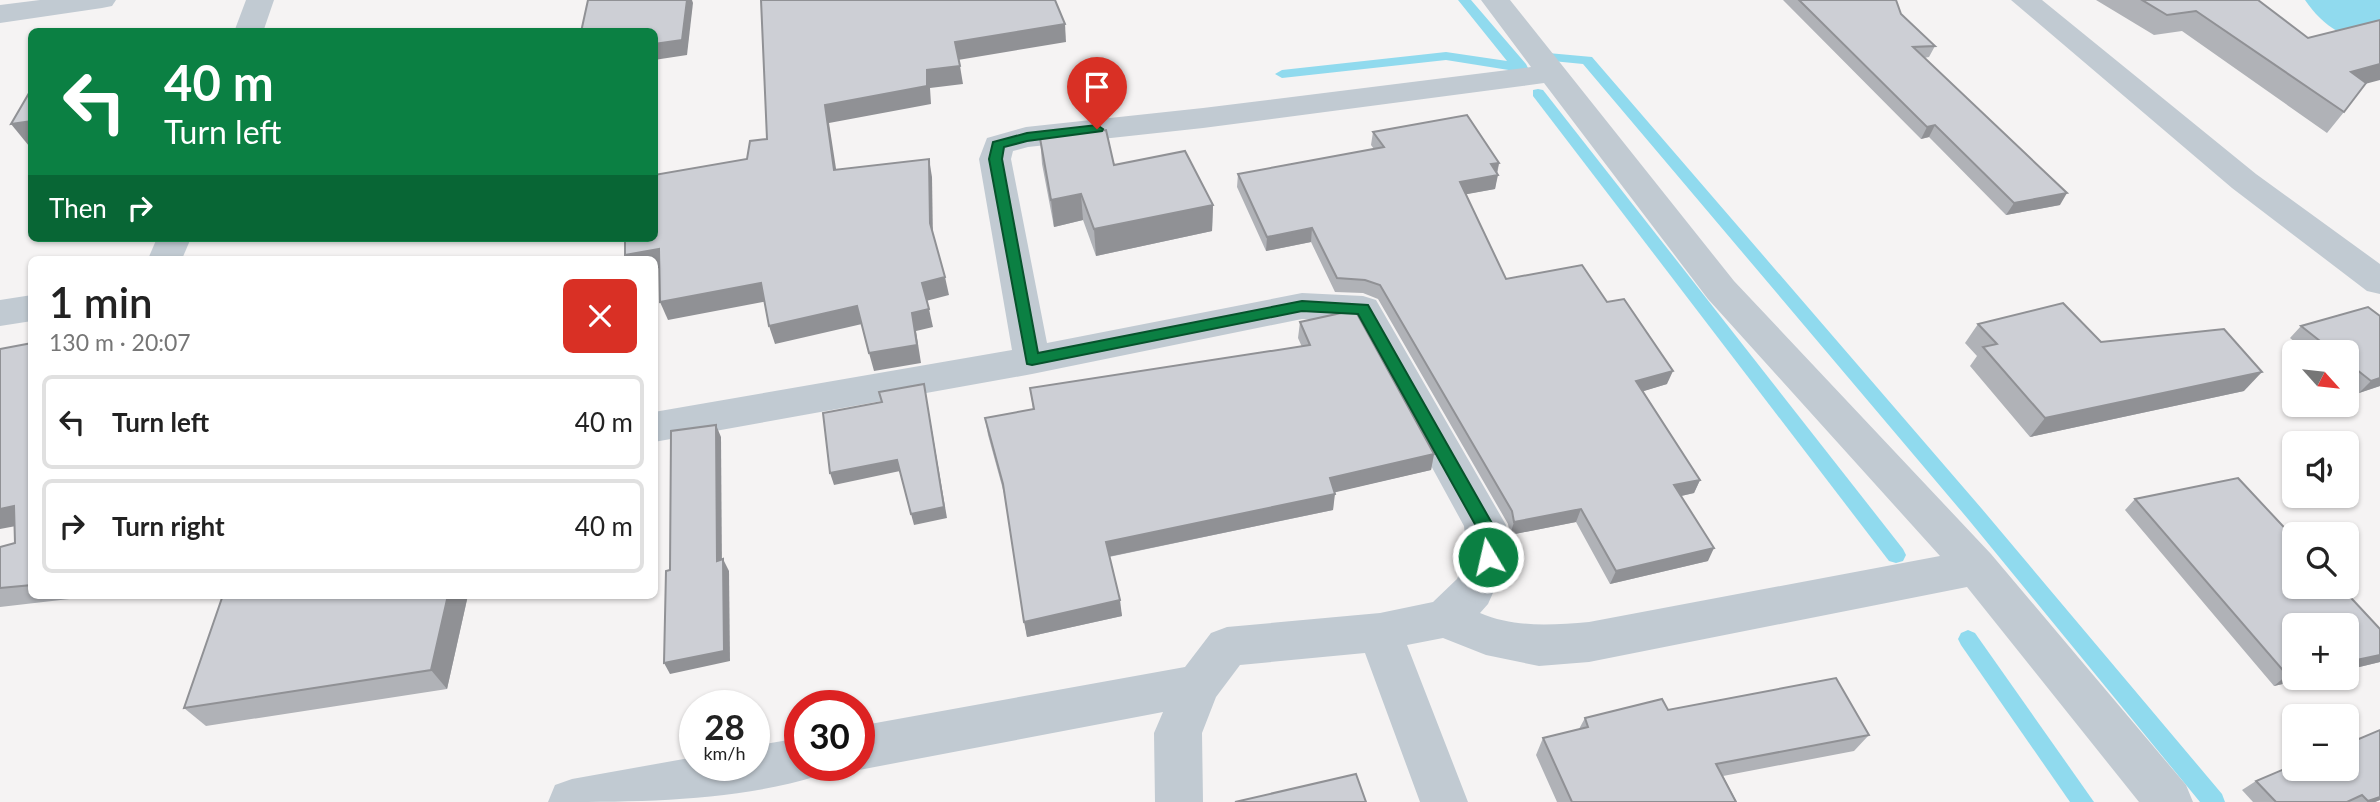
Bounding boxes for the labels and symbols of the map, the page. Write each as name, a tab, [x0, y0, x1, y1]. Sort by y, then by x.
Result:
pin	[1067, 57, 1127, 129]
north arrow	[2282, 340, 2359, 416]
position arrow	[1451, 520, 1525, 594]
speed limit sign: 30	[784, 690, 875, 781]

